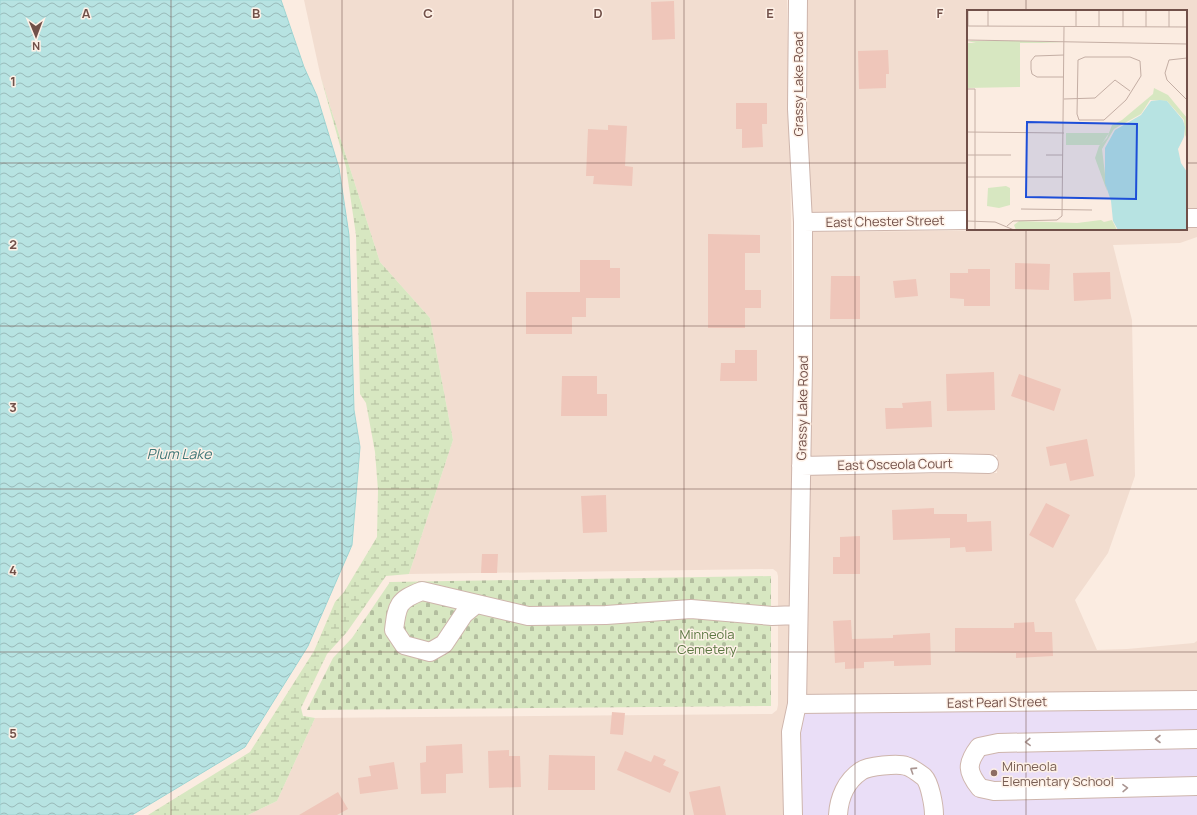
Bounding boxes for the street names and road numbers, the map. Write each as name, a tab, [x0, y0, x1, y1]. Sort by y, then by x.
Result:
street label: Grassy Lake Road	[789, 32, 807, 136]
street label: East Chester Street	[825, 211, 945, 231]
street label: Grassy Lake Road	[792, 355, 812, 461]
street label: East Osceola Court	[837, 454, 953, 474]
street label: East Pearl Street	[947, 692, 1047, 712]

